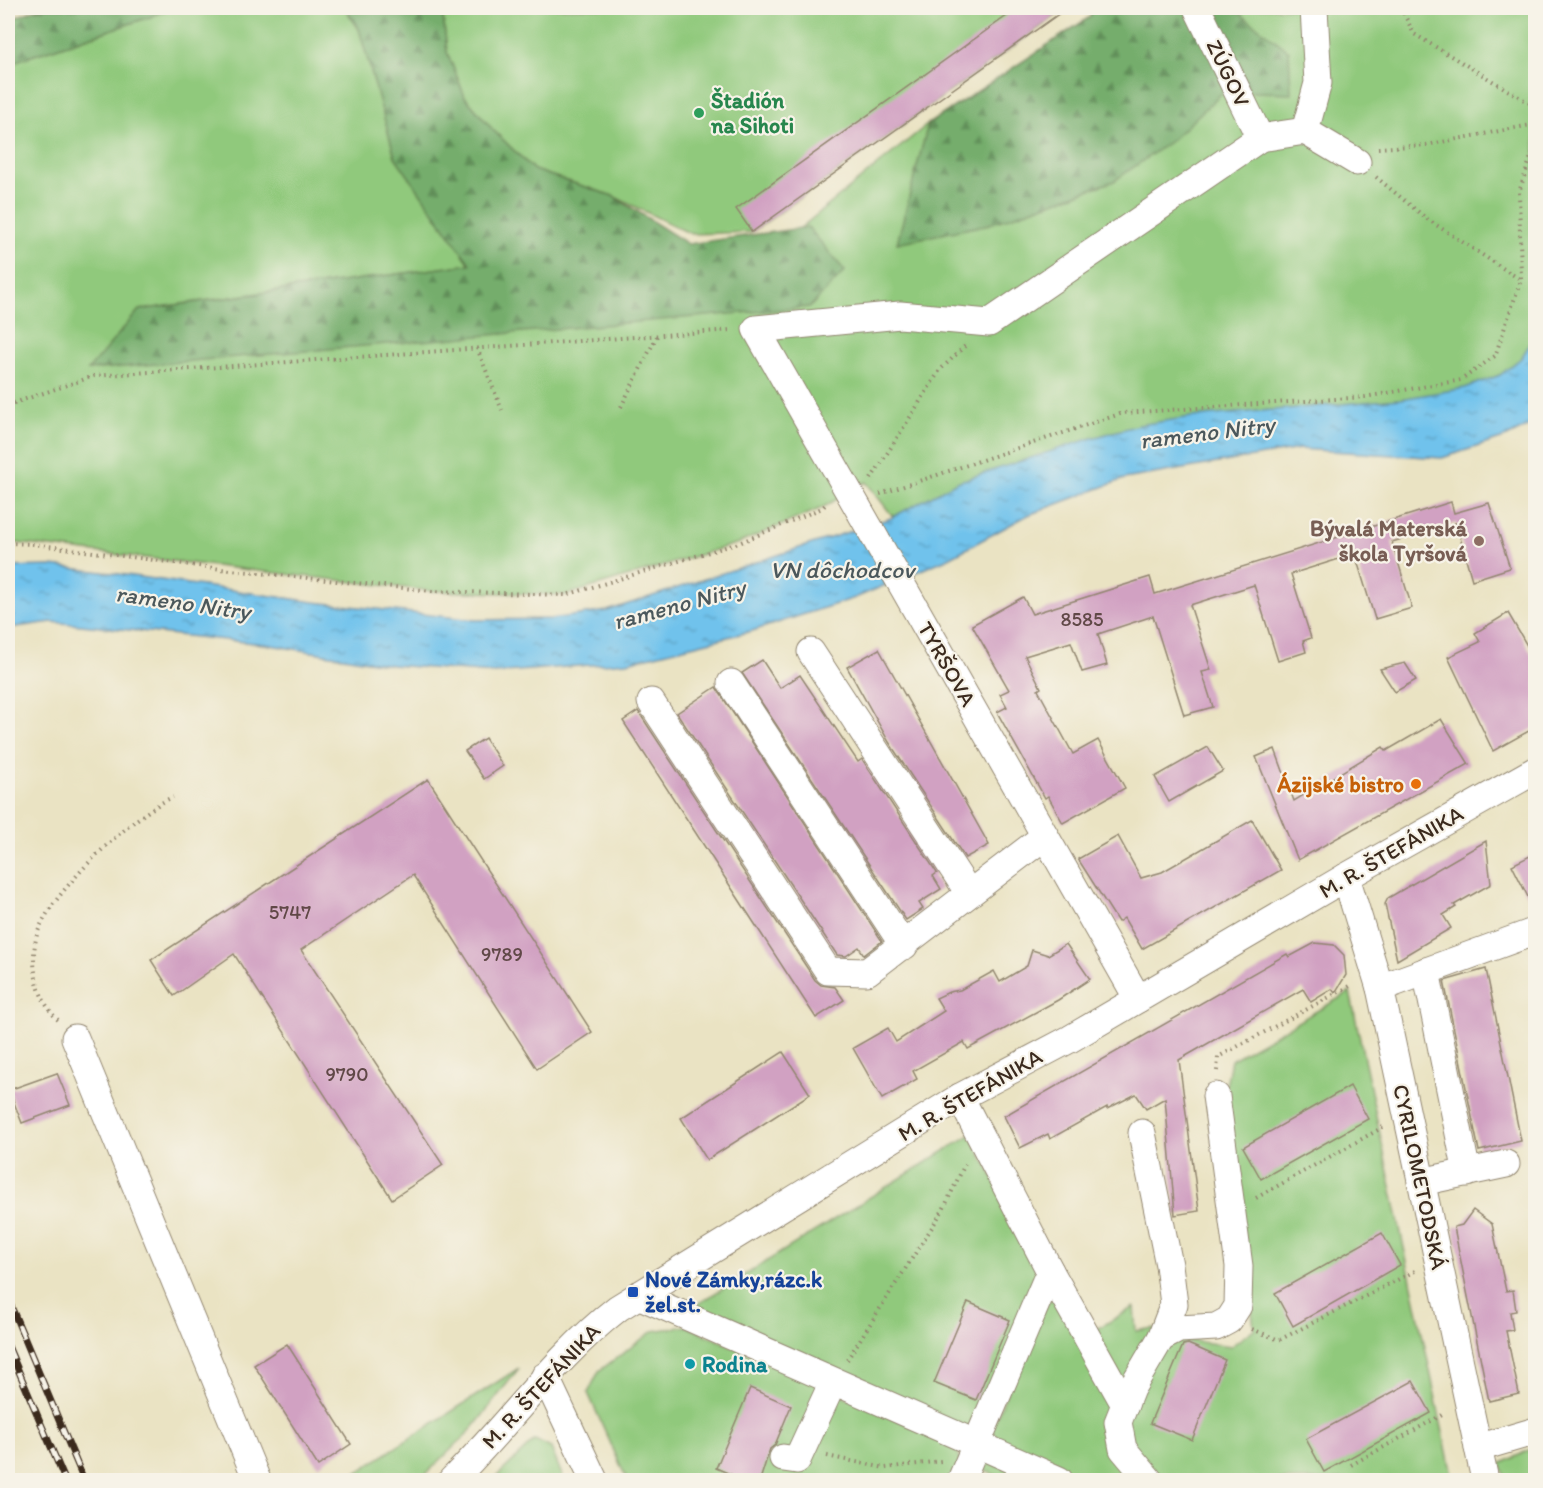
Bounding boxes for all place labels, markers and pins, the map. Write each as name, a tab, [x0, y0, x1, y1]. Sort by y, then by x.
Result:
place label: Štadión na Sihoti	[710, 87, 794, 139]
marker: Štadión na Sihoti	[692, 106, 706, 120]
place label: Bývalá Materská škola Tyršová	[1310, 515, 1468, 567]
marker: Bývalá Materská škola Tyršová	[1472, 534, 1486, 548]
place label: Ázijské bistro	[1276, 771, 1404, 798]
marker: Ázijské bistro	[1409, 777, 1423, 791]
place label: Nové Zámky,rázc.k žel.st.	[645, 1266, 823, 1318]
marker: Nové Zámky,rázc.k žel.st.	[626, 1285, 640, 1299]
place label: Rodina	[702, 1351, 768, 1378]
marker: Rodina	[683, 1357, 697, 1371]

